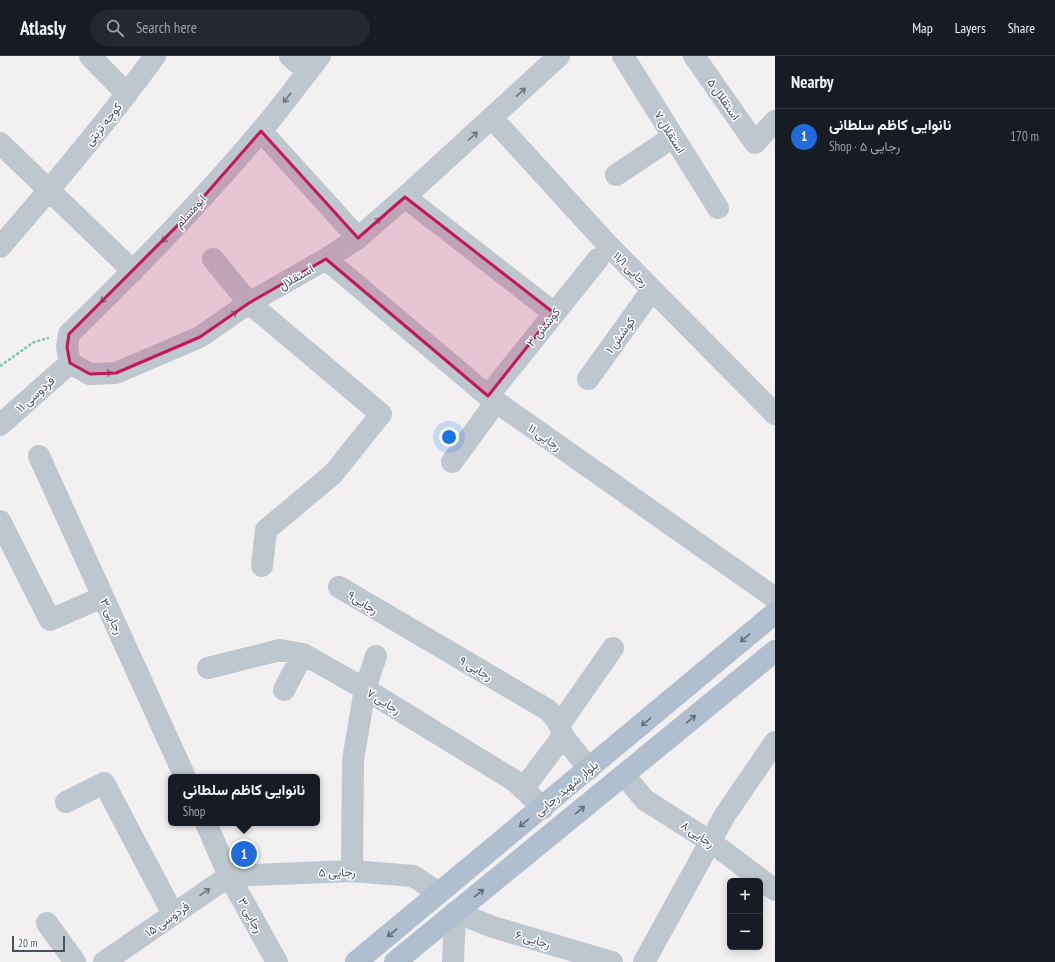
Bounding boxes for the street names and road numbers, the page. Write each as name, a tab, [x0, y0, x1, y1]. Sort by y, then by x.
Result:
street label: استقلال ۵	[703, 75, 744, 123]
street label: کوچه تربتی	[81, 99, 126, 149]
street label: استقلال ۷	[650, 108, 689, 157]
street label: ابومسلم	[171, 191, 210, 231]
street label: رجایی ۱۱/۱	[609, 248, 652, 291]
street label: استقلال	[276, 261, 317, 294]
street label: کوشش ۳	[523, 305, 564, 350]
street label: کوشش ۱	[602, 314, 639, 357]
street label: فردوسی ۱۱	[13, 373, 58, 416]
street label: رجایی ۱۱	[525, 420, 564, 455]
street label: رجایی۹	[344, 587, 381, 618]
street label: رجایی ۳	[96, 596, 127, 637]
street label: رجایی ۹	[456, 653, 495, 684]
street label: رجایی ۷	[364, 685, 404, 718]
street label: بلوار شهید رجایی	[531, 757, 601, 820]
street label: رجایی ۸	[678, 817, 718, 851]
street label: رجایی ۵	[318, 864, 356, 881]
street label: رجایی ۳	[234, 895, 267, 936]
street label: فردوسی ۱۵	[142, 898, 193, 940]
street label: رجایی ۶	[513, 927, 552, 952]

